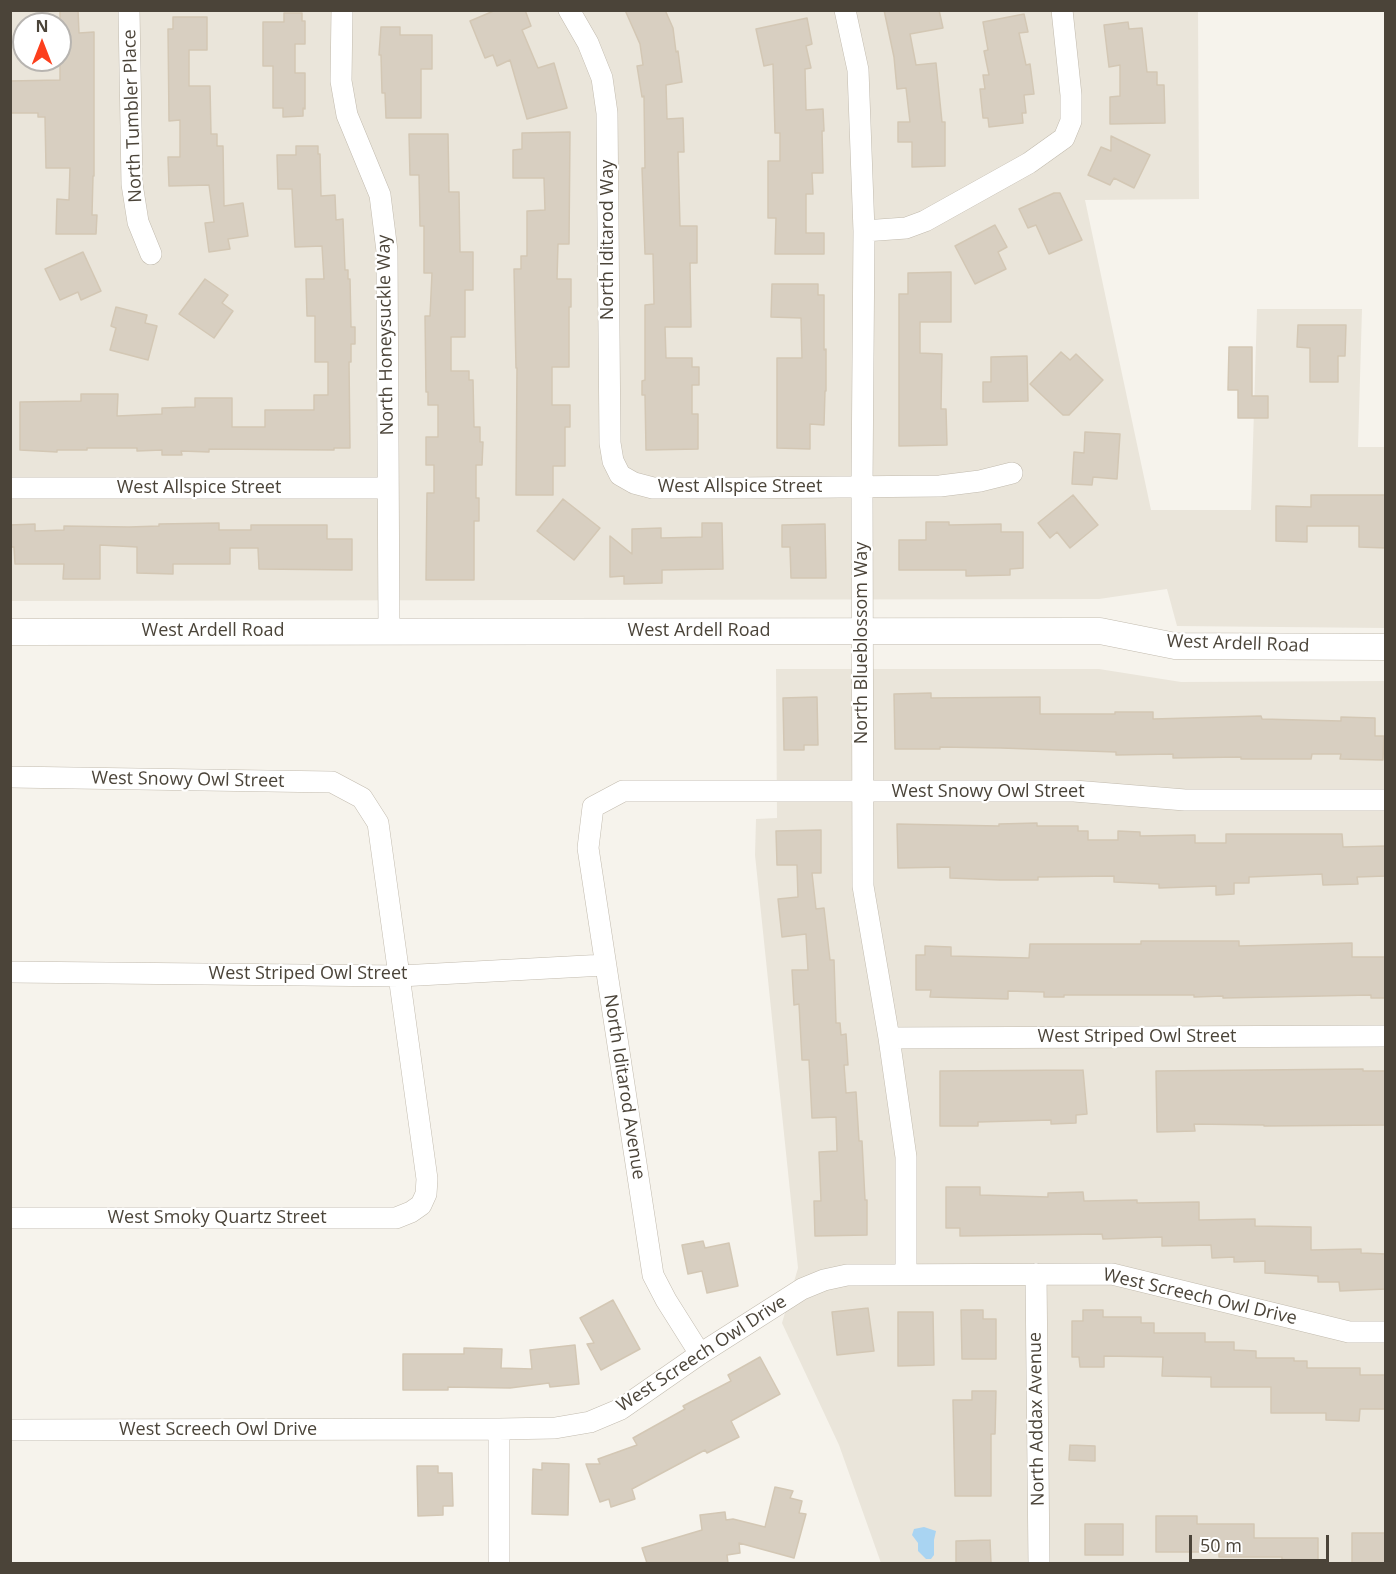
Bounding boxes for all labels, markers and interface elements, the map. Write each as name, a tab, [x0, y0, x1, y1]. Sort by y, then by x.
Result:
north arrow	[12, 12, 72, 72]
text: N	[35, 15, 49, 37]
street label: North Tumbler Place	[119, 29, 147, 203]
street label: North Iditarod Way	[597, 160, 619, 320]
street label: North Honeysuckle Way	[373, 234, 399, 436]
street label: West Allspice Street	[658, 476, 822, 498]
street label: West Allspice Street	[117, 477, 281, 499]
street label: North Blueblossom Way	[851, 542, 873, 744]
street label: West Ardell Road	[142, 620, 284, 642]
street label: West Ardell Road	[628, 620, 770, 642]
street label: West Ardell Road	[1166, 631, 1310, 657]
street label: West Snowy Owl Street	[91, 768, 285, 792]
street label: West Snowy Owl Street	[891, 781, 1085, 803]
street label: West Striped Owl Street	[209, 963, 407, 985]
street label: North Iditarod Avenue	[599, 993, 649, 1181]
street label: West Striped Owl Street	[1038, 1026, 1236, 1048]
street label: West Smoky Quartz Street	[107, 1207, 327, 1229]
street label: West Screech Owl Drive	[1101, 1264, 1299, 1330]
street label: West Screech Owl Drive	[613, 1291, 791, 1417]
street label: North Addax Avenue	[1025, 1332, 1049, 1506]
street label: West Screech Owl Drive	[119, 1419, 317, 1441]
scale bar	[1192, 1523, 1332, 1561]
text: 50 m	[1200, 1533, 1242, 1557]

